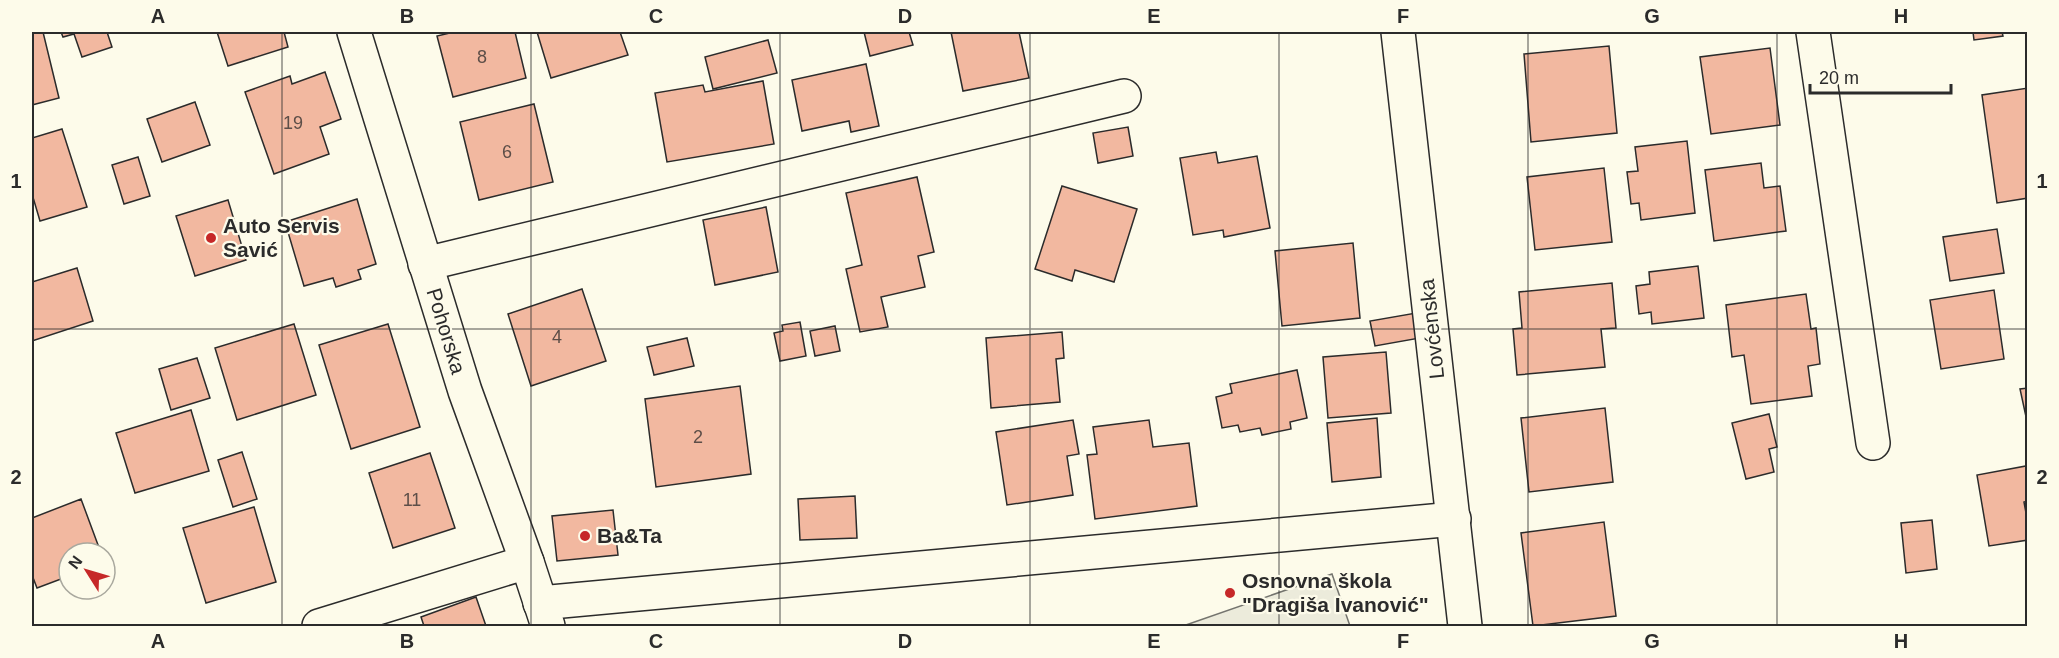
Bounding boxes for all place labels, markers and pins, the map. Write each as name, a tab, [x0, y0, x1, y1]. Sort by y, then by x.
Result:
place label: Auto Servis Savić	[223, 214, 340, 261]
marker: Auto Servis Savić	[204, 231, 218, 245]
place label: Ba&Ta	[597, 524, 662, 547]
marker: Ba&Ta	[578, 529, 592, 543]
place label: Osnovna škola "Dragiša Ivanović"	[1242, 569, 1429, 616]
marker: Osnovna škola "Dragiša Ivanović"	[1223, 586, 1237, 600]

